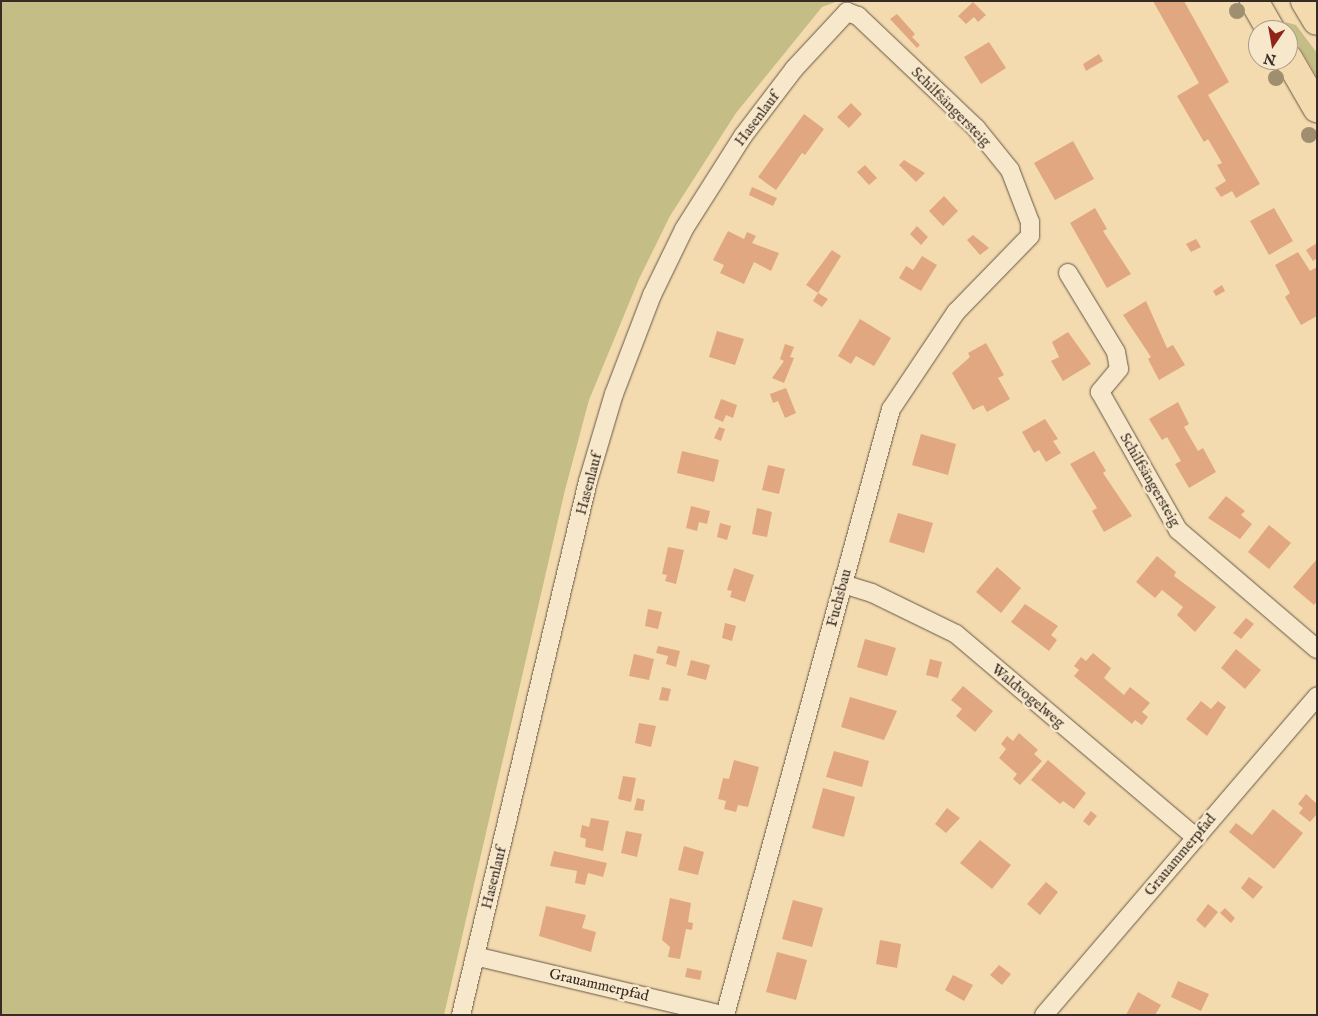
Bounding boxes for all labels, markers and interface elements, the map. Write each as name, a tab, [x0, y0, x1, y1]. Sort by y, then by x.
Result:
north arrow	[1248, 20, 1298, 70]
text: N	[1262, 49, 1278, 69]
street label: Schilfsängersteig	[907, 63, 995, 151]
street label: Hasenlauf	[731, 88, 783, 150]
street label: Schilfsängersteig	[1116, 430, 1184, 530]
street label: Hasenlauf	[572, 451, 606, 517]
street label: Fuchsbau	[823, 567, 855, 629]
street label: Waldvogelweg	[988, 660, 1068, 732]
street label: Grauammerpfad	[1140, 810, 1220, 900]
street label: Hasenlauf	[478, 845, 510, 911]
street label: Grauammerpfad	[547, 965, 651, 1005]

